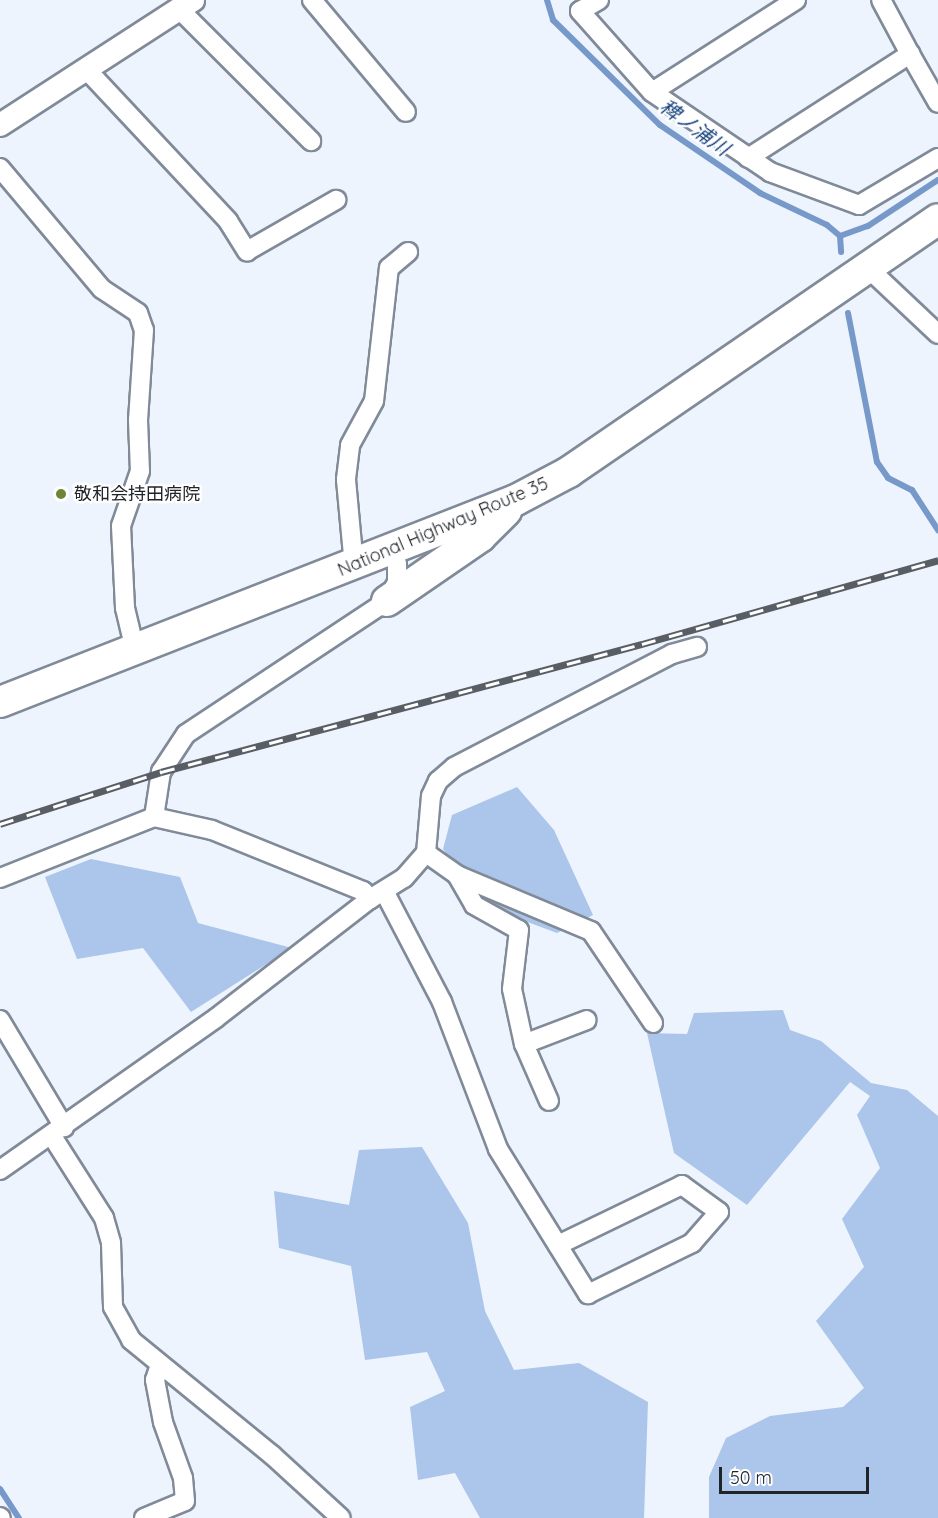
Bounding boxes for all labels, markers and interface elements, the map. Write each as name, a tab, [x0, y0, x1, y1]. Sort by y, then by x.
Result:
water label: 稗ノ浦川	[656, 94, 734, 160]
street label: National Highway Route 35	[335, 473, 551, 581]
place label: 敬和会持田病院	[74, 483, 200, 505]
marker: 敬和会持田病院	[52, 485, 70, 503]
scale bar	[722, 1455, 872, 1493]
text: 50 m	[730, 1466, 772, 1489]

